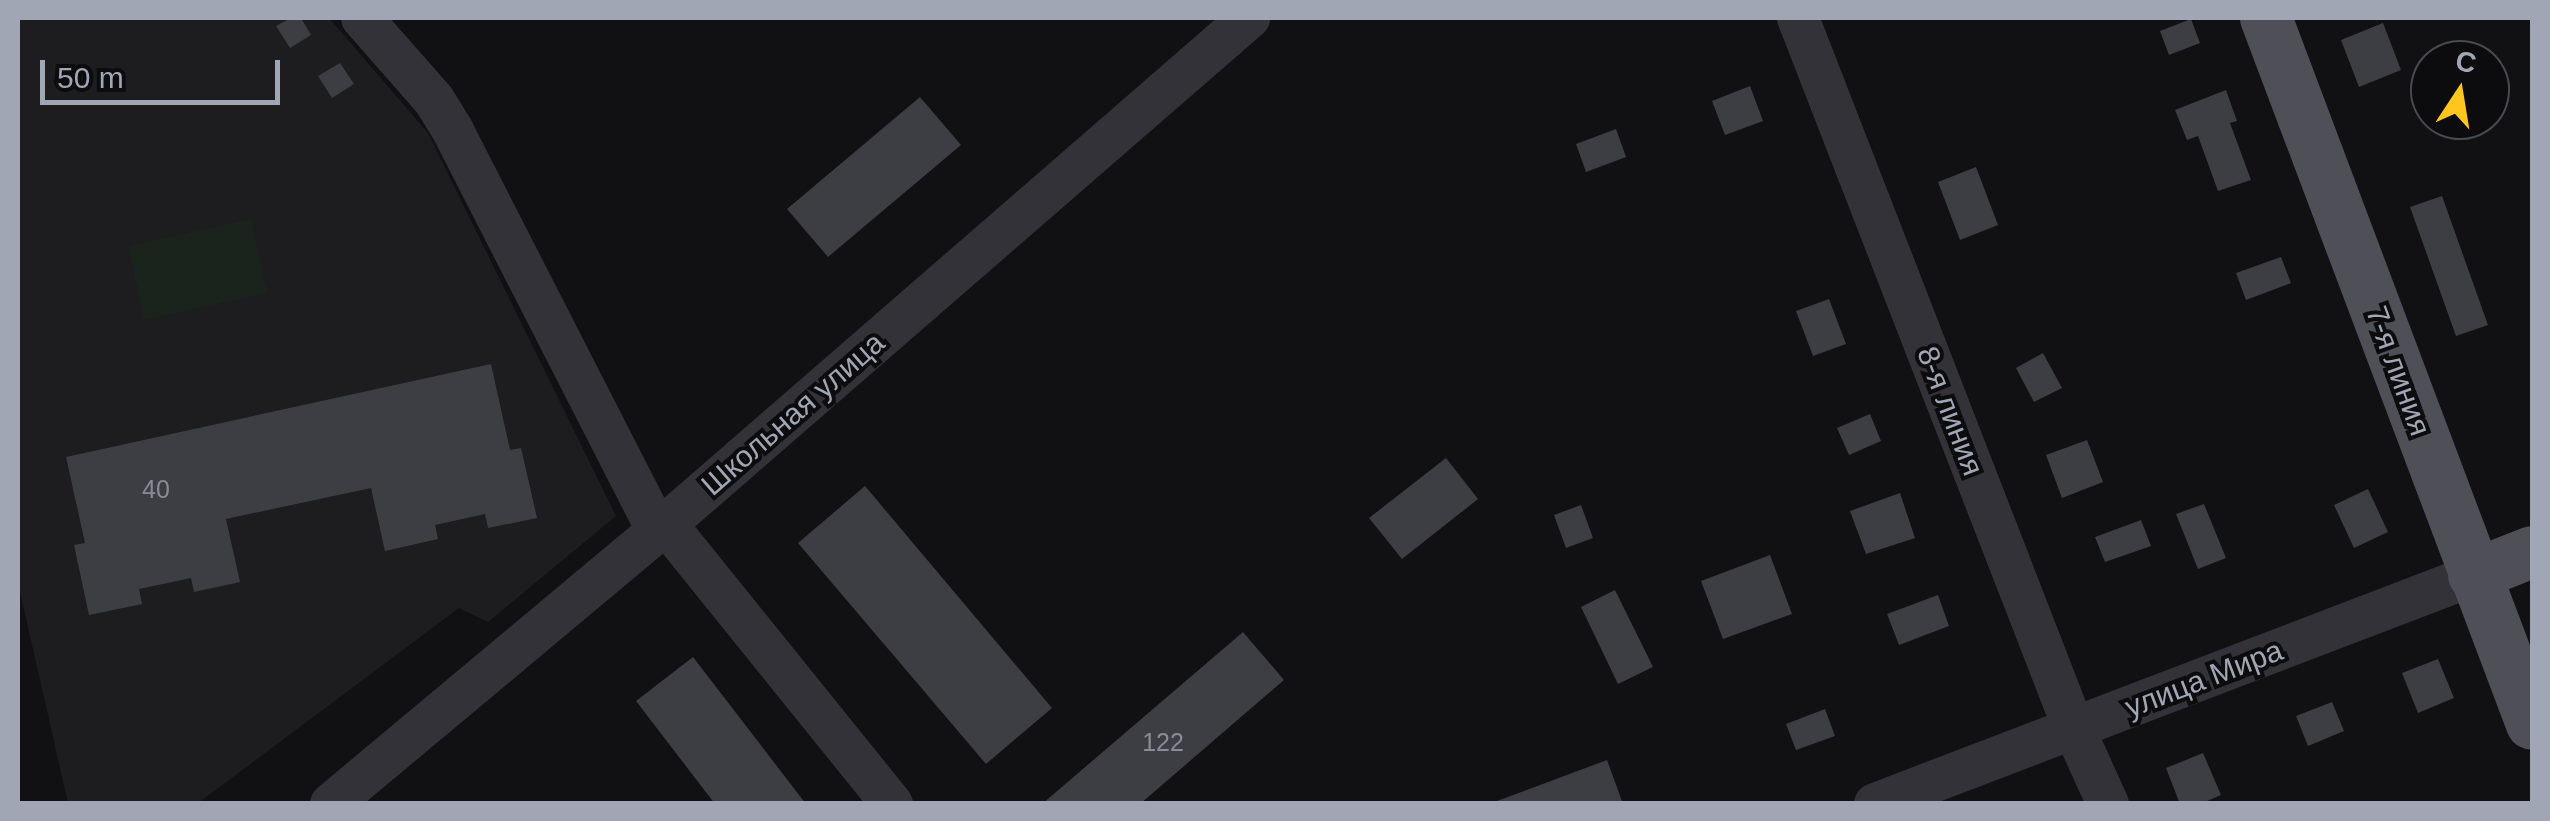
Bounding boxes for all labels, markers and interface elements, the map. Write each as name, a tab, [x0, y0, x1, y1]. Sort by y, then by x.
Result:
scale bar	[45, 40, 285, 102]
north arrow	[2410, 40, 2510, 140]
text: С	[2453, 45, 2479, 79]
text: 50 m	[57, 61, 124, 94]
street label: 7-я линия	[2358, 301, 2438, 441]
street label: Школьная улица	[694, 325, 892, 503]
street label: 8-я линия	[1909, 341, 1991, 481]
house number: 40	[142, 474, 170, 504]
street label: улица Мира	[2120, 632, 2288, 726]
house number: 122	[1142, 727, 1184, 757]

